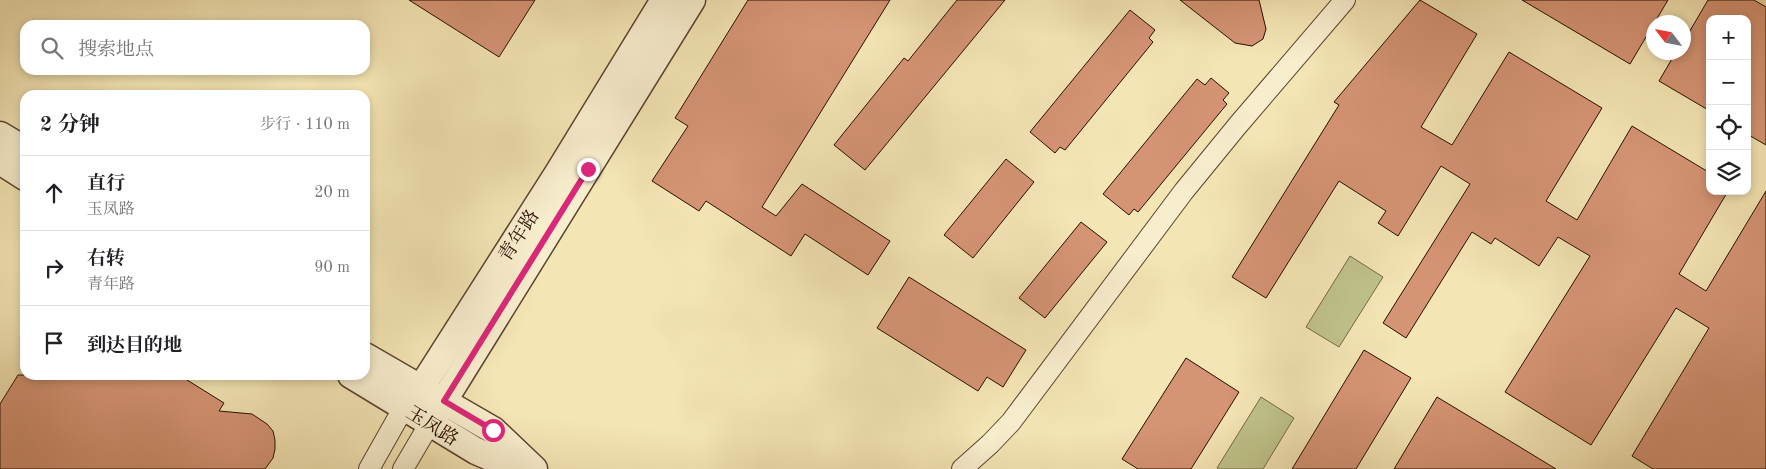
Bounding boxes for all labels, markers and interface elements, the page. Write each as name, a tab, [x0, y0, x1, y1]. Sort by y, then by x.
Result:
north arrow	[1646, 15, 1691, 60]
map controls	[1706, 15, 1751, 195]
button: +	[1706, 15, 1751, 60]
search box	[20, 20, 370, 75]
icon: search	[38, 34, 66, 62]
text: 搜索地点	[78, 41, 154, 60]
button: −	[1706, 60, 1751, 105]
button: locate	[1706, 105, 1751, 150]
text: 2 分钟	[40, 115, 100, 136]
text: 步行 · 110 m	[260, 117, 350, 133]
button: layers	[1706, 150, 1751, 195]
route end	[577, 158, 600, 181]
text: 直行	[87, 175, 125, 194]
icon: ahead	[40, 179, 68, 207]
text: 20 m	[314, 185, 350, 201]
text: 玉凤路	[87, 202, 135, 218]
street label: 青年路	[494, 206, 544, 265]
text: 右转	[87, 250, 125, 269]
icon: right	[40, 254, 68, 282]
text: 90 m	[314, 260, 350, 276]
text: 青年路	[87, 277, 135, 293]
icon: arrive	[40, 329, 68, 357]
text: 到达目的地	[87, 337, 182, 356]
street label: 玉凤路	[402, 402, 462, 450]
route start	[482, 419, 505, 442]

